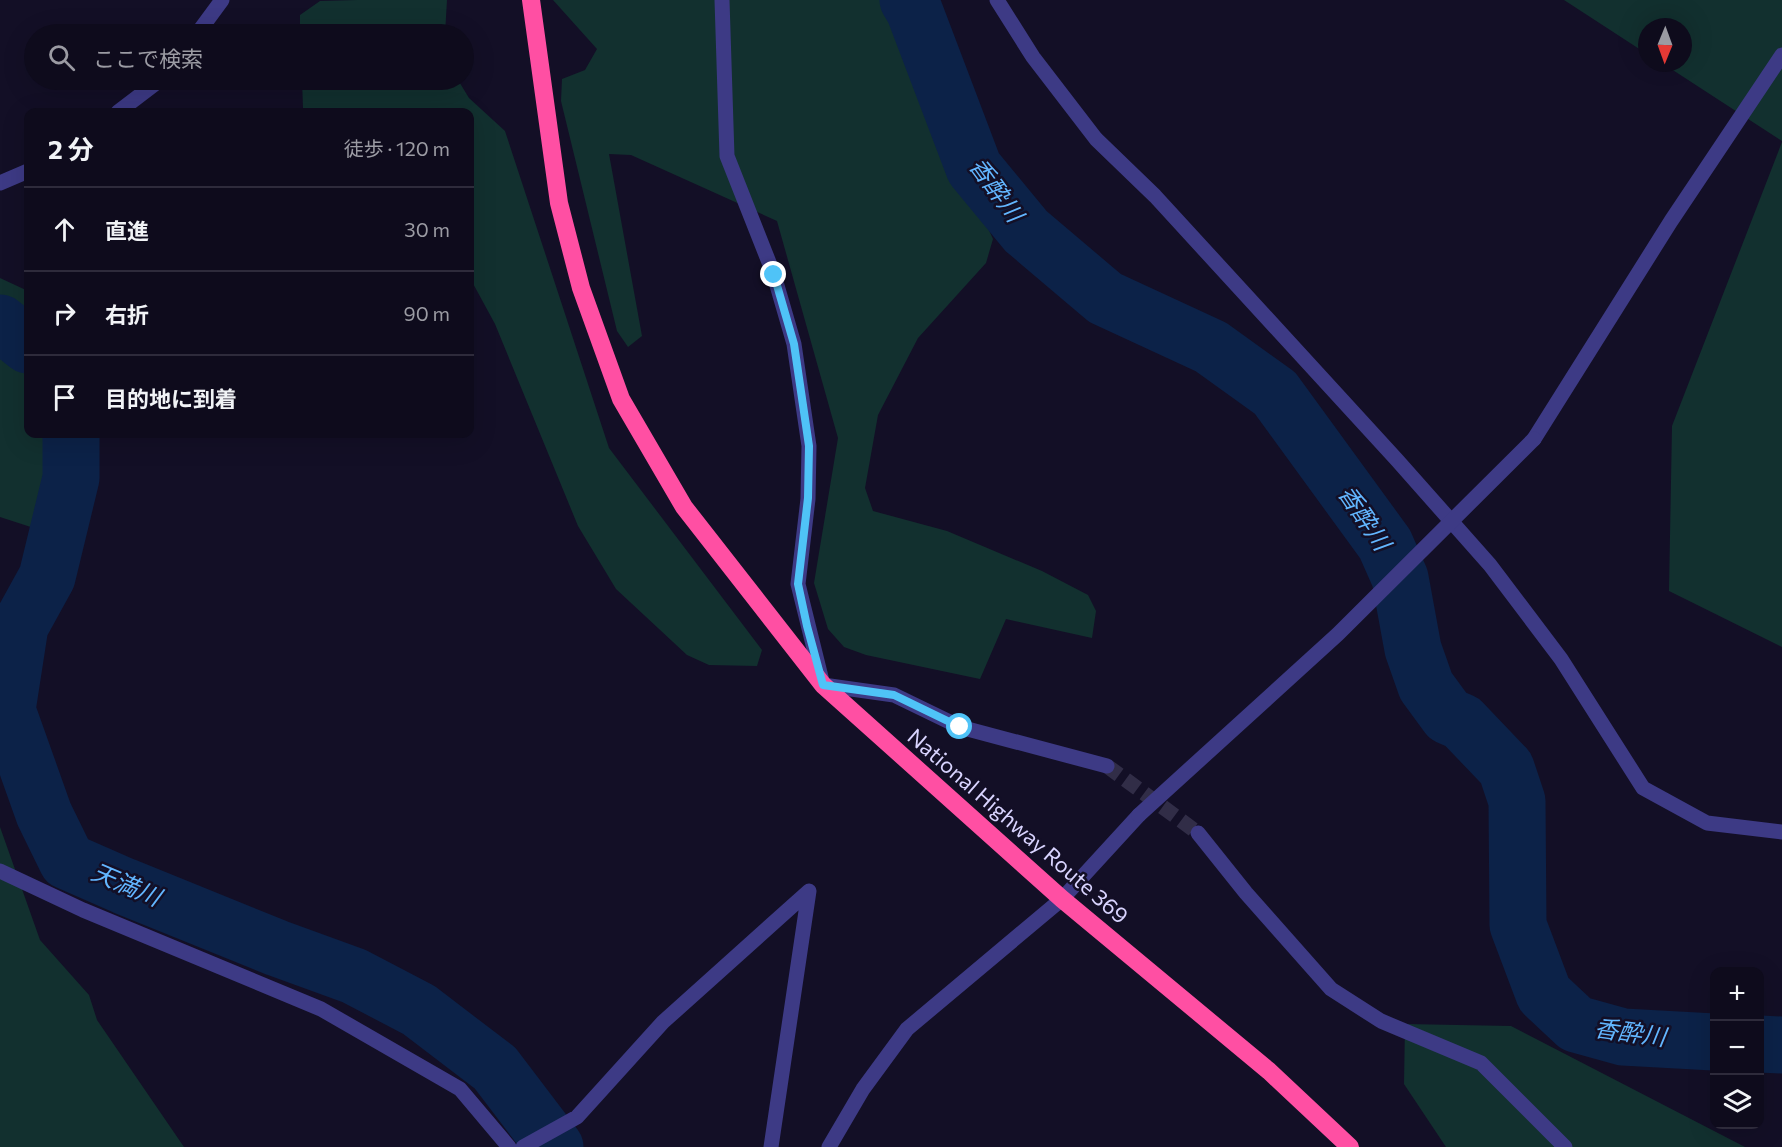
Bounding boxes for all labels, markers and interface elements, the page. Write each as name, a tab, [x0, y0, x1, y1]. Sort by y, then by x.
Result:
north arrow	[1638, 18, 1692, 72]
search box	[24, 24, 474, 90]
icon: search	[45, 41, 78, 74]
text: ここで検索	[93, 45, 203, 72]
text: 2 分	[48, 133, 94, 164]
text: 徒歩 · 120 m	[344, 136, 450, 160]
water label: 香酔川	[964, 151, 1032, 229]
icon: ahead	[48, 213, 81, 246]
text: 直進	[105, 217, 149, 244]
text: 30 m	[404, 217, 450, 241]
route end	[760, 261, 786, 287]
icon: right	[48, 297, 81, 330]
text: 右折	[105, 301, 149, 328]
text: 90 m	[404, 301, 450, 325]
icon: arrive	[48, 381, 81, 414]
text: 目的地に到着	[105, 385, 237, 412]
water label: 香酔川	[1333, 479, 1399, 558]
route start	[946, 713, 972, 739]
street label: National Highway Route 369	[902, 722, 1134, 929]
water label: 天満川	[88, 856, 168, 912]
map controls	[1710, 967, 1764, 1129]
button: +	[1710, 967, 1764, 1021]
water label: 香酔川	[1593, 1012, 1671, 1051]
button: −	[1710, 1021, 1764, 1075]
button: layers	[1710, 1075, 1764, 1129]

